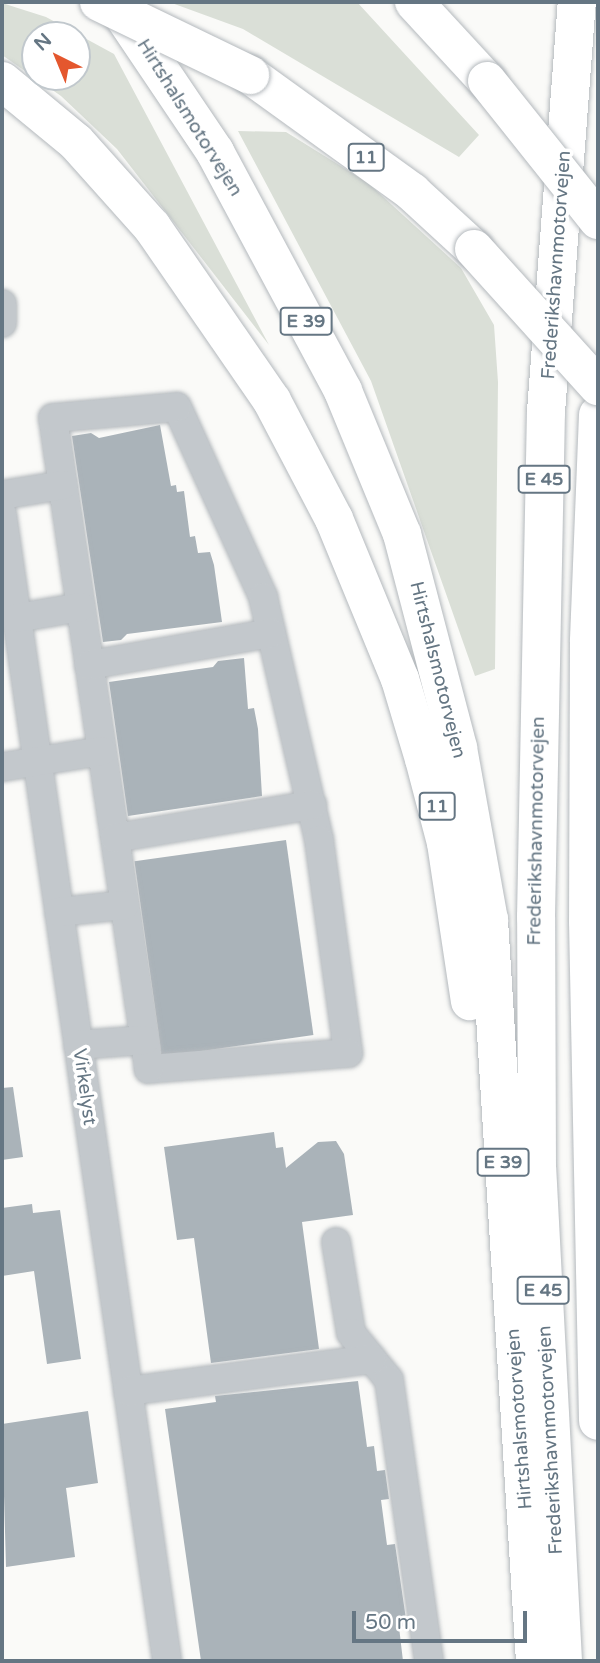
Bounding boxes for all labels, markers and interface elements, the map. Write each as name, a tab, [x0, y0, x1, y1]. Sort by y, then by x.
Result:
north arrow	[21, 21, 91, 91]
text: N	[30, 29, 56, 55]
street label: Hirtshalsmotorvejen	[131, 35, 247, 201]
road number: 11	[347, 142, 385, 172]
street label: Frederikshavnmotorvejen	[538, 150, 576, 380]
road number: E 39	[278, 306, 334, 335]
road number: E 45	[516, 464, 572, 494]
street label: Hirtshalsmotorvejen	[404, 579, 470, 761]
street label: Frederikshavnmotorvejen	[524, 716, 550, 946]
road number: 11	[418, 792, 456, 820]
street label: Virkelyst	[67, 1047, 101, 1127]
road number: E 39	[475, 1148, 531, 1176]
road number: E 45	[515, 1275, 571, 1304]
street label: Frederikshavnmotorvejen	[534, 1325, 568, 1555]
street label: Hirtshalsmotorvejen	[502, 1328, 538, 1510]
scale bar	[355, 1596, 530, 1640]
text: 50 m	[365, 1610, 416, 1635]

